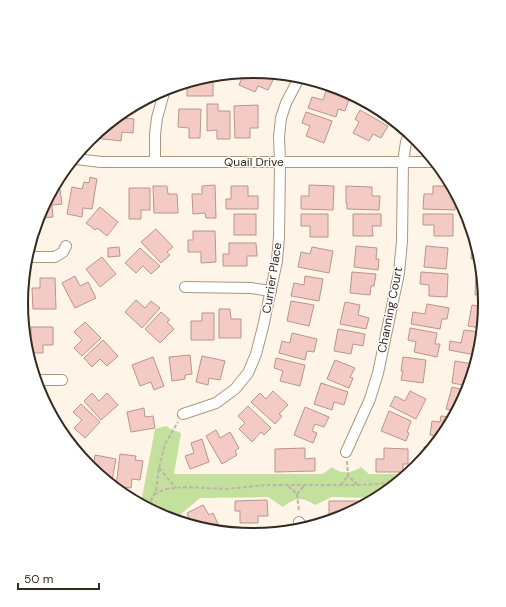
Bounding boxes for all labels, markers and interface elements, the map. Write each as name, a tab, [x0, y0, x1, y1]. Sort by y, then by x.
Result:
street label: Quail Drive	[224, 154, 284, 170]
street label: Currier Place	[259, 241, 286, 315]
street label: Channing Court	[374, 265, 406, 354]
scale bar	[18, 565, 99, 591]
text: 50 m	[24, 571, 53, 587]

